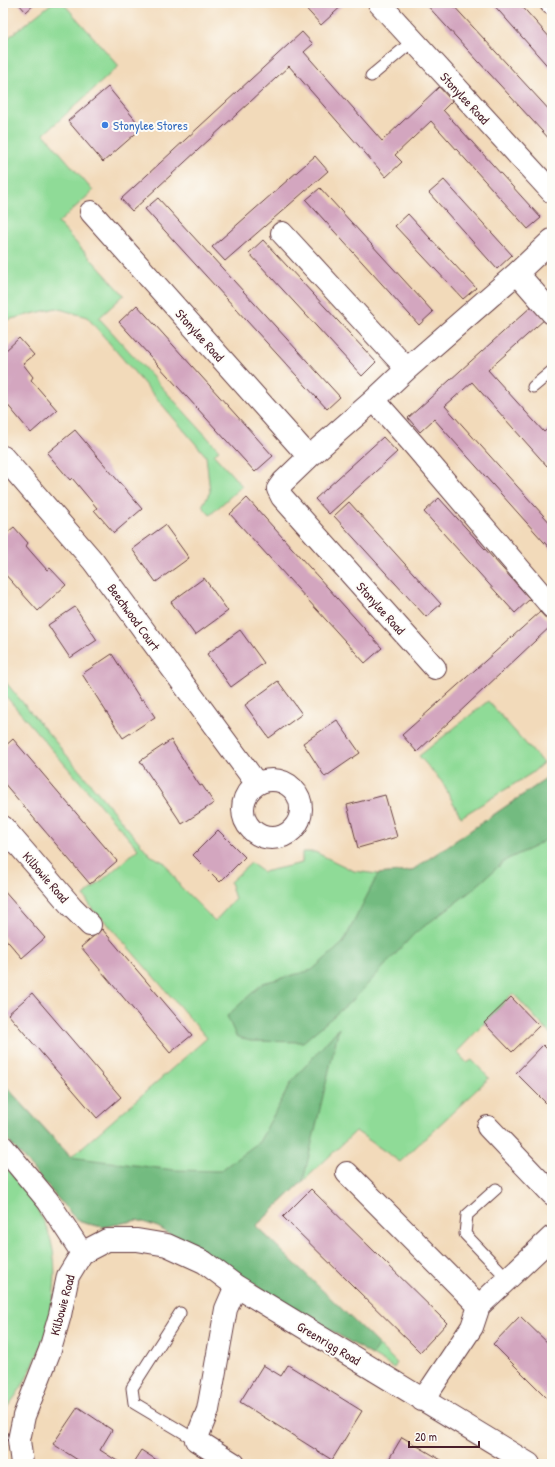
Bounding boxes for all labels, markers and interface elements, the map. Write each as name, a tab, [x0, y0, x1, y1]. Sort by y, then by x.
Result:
street label: Stonylee Road	[436, 68, 494, 128]
place label: Stonylee Stores	[113, 116, 188, 134]
marker: Stonylee Stores	[100, 120, 110, 130]
street label: Stonylee Road	[172, 305, 228, 365]
street label: Stonylee Road	[353, 578, 409, 638]
street label: Beechwood Court	[103, 580, 165, 655]
street label: Kilbowie Road	[19, 848, 73, 906]
street label: Kilbowie Road	[45, 1273, 79, 1337]
street label: Greenrigg Road	[294, 1317, 364, 1369]
scale bar	[409, 1423, 479, 1449]
text: 20 m	[415, 1428, 437, 1445]

